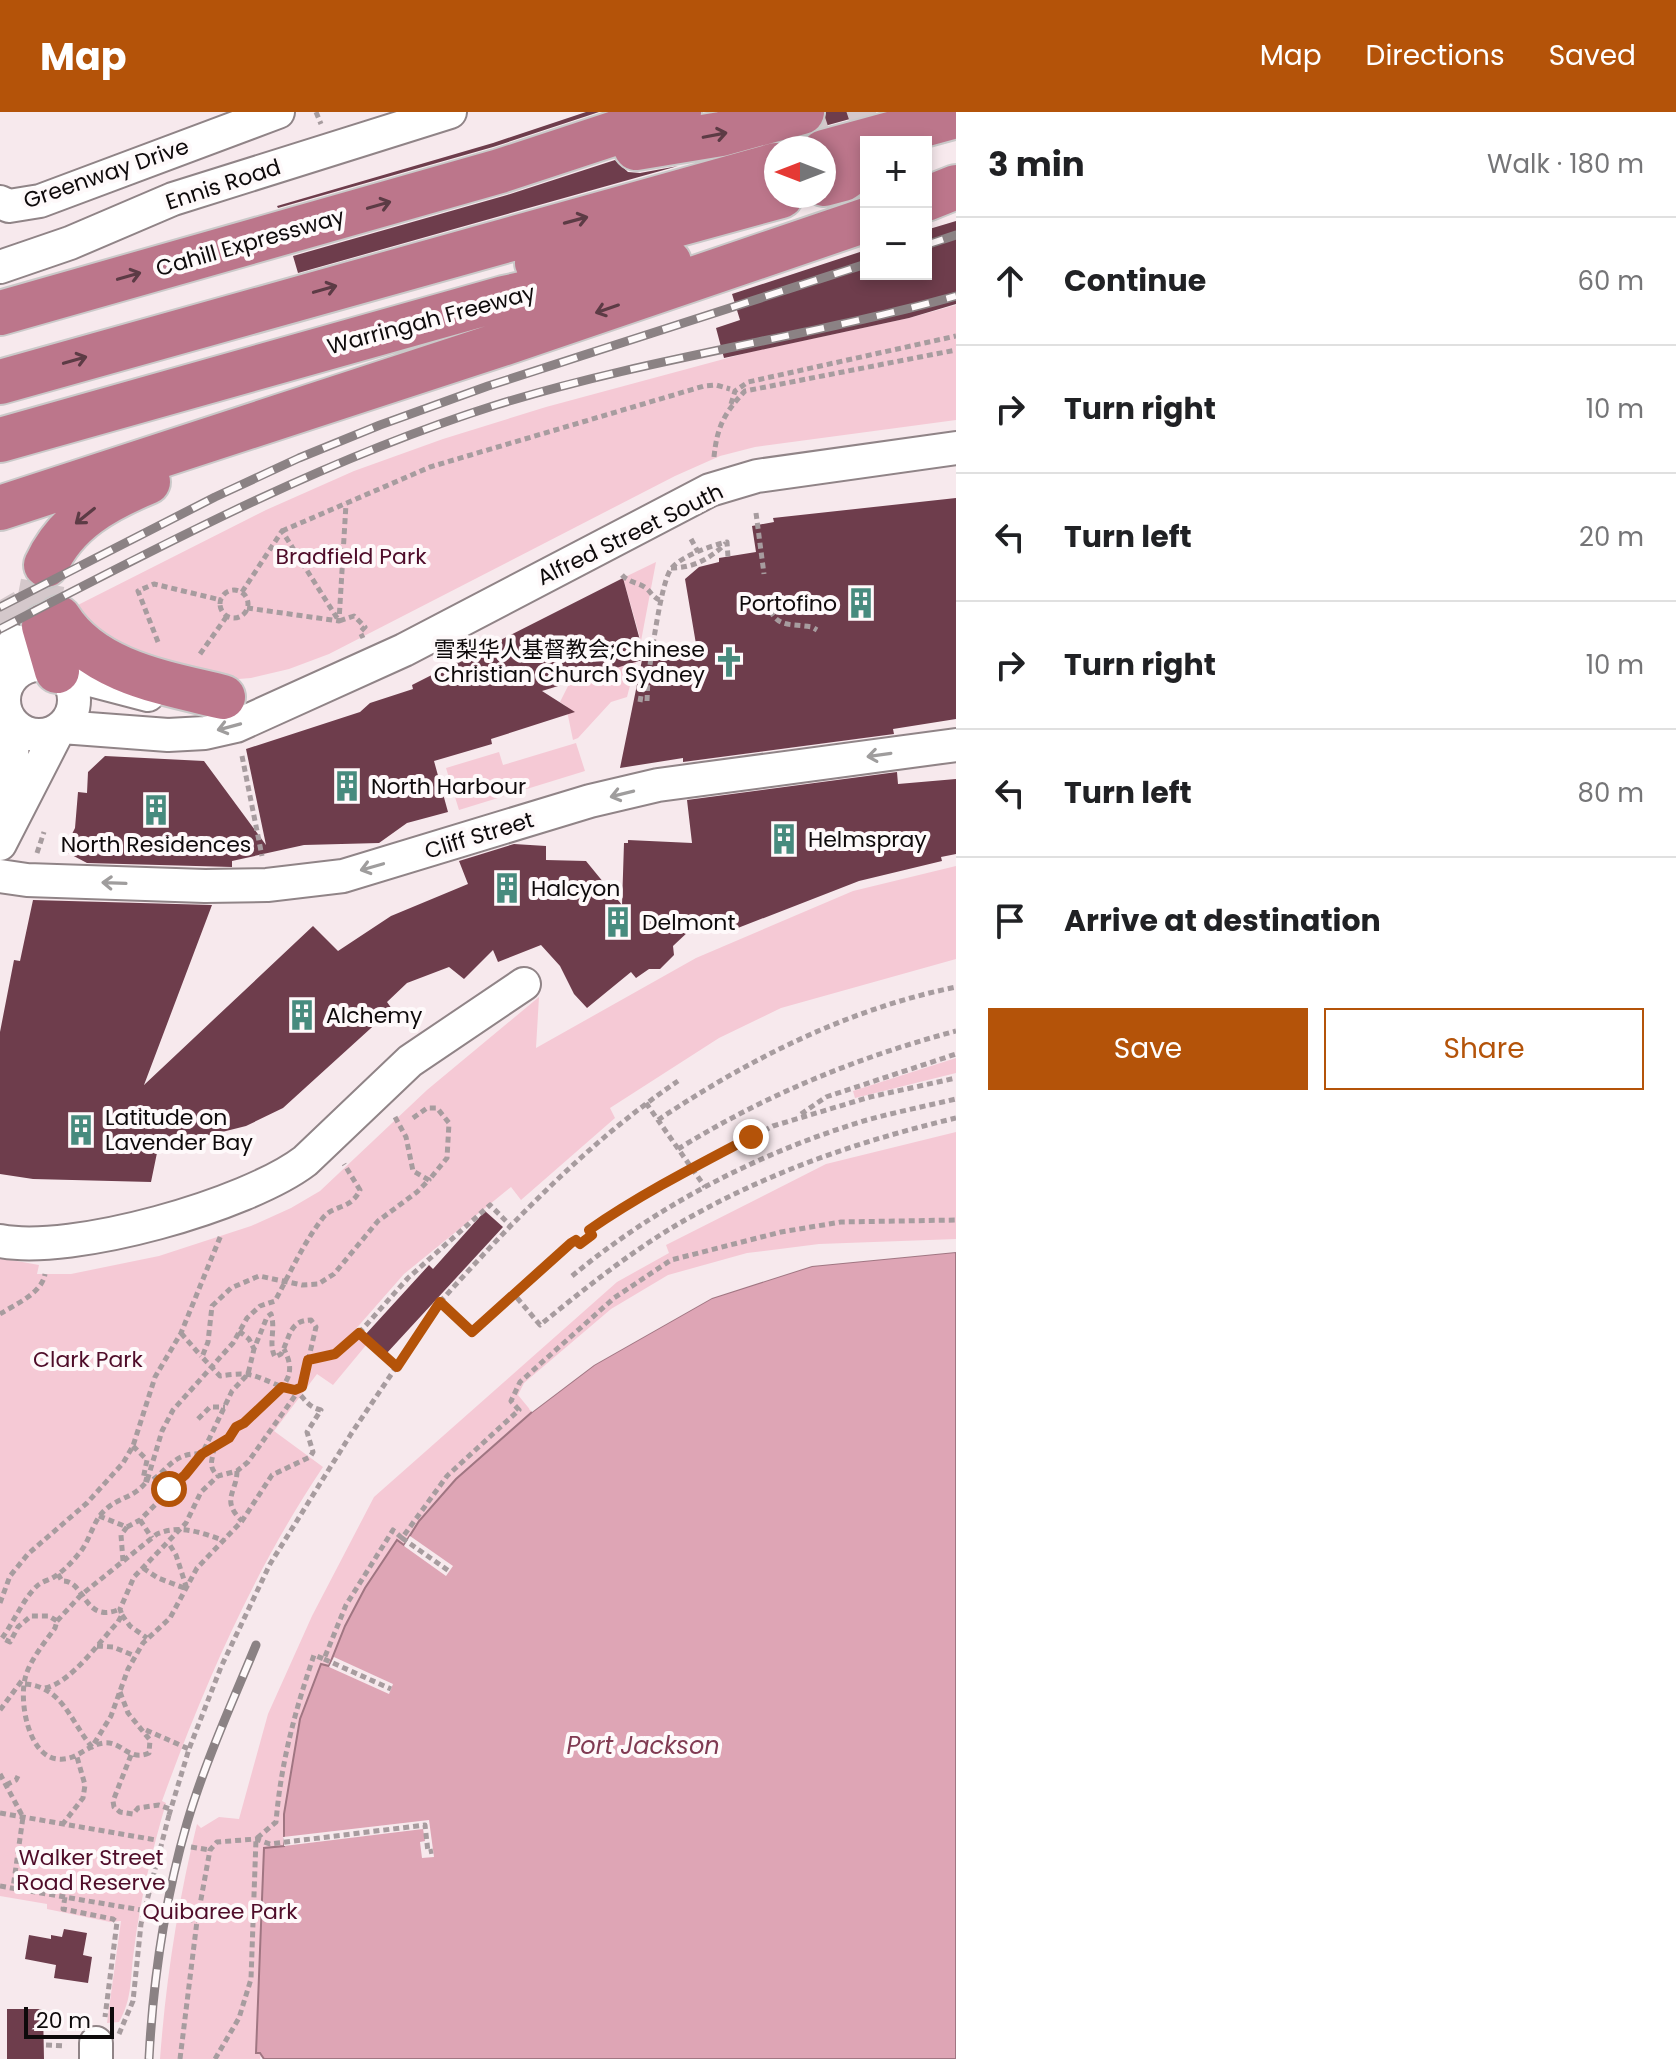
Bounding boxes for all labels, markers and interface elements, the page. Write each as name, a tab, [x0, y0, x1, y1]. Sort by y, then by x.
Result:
text: Map	[40, 30, 127, 83]
text: Map	[1260, 36, 1322, 75]
text: Directions	[1366, 36, 1505, 75]
text: Saved	[1549, 36, 1636, 75]
one-way arrow	[702, 126, 727, 141]
street label: Greenway Drive	[19, 131, 193, 216]
north arrow	[764, 136, 836, 208]
map controls	[860, 136, 932, 280]
button: +	[860, 136, 932, 208]
text: 3 min	[988, 140, 1085, 188]
text: Walk · 180 m	[1487, 146, 1644, 182]
street label: Ennis Road	[162, 151, 285, 218]
one-way arrow	[366, 197, 391, 211]
street label: Cahill Expressway	[152, 201, 349, 284]
button: −	[860, 208, 932, 280]
one-way arrow	[562, 212, 588, 227]
icon: ahead	[988, 259, 1032, 303]
text: Continue	[1064, 259, 1206, 302]
text: 60 m	[1577, 263, 1644, 299]
one-way arrow	[115, 268, 141, 283]
street label: Warringah Freeway	[324, 277, 539, 362]
one-way arrow	[312, 281, 338, 296]
one-way arrow	[595, 302, 620, 317]
one-way arrow	[62, 352, 87, 367]
icon: right	[988, 387, 1032, 431]
text: Turn right	[1064, 387, 1216, 430]
text: 10 m	[1586, 391, 1644, 427]
street label: Alfred Street South	[532, 476, 728, 593]
one-way arrow	[75, 507, 96, 525]
icon: left	[988, 515, 1032, 559]
text: Turn left	[1064, 515, 1192, 558]
text: 20 m	[1579, 519, 1644, 555]
park label: Bradfield Park	[275, 541, 427, 572]
building icon: Portofino	[844, 586, 878, 620]
place label: Portofino	[739, 588, 837, 619]
place label: 雪梨华人基督教会;Chinese Christian Church Sydney	[434, 634, 706, 690]
icon: right	[988, 643, 1032, 687]
text: Turn right	[1064, 643, 1216, 686]
church icon: 雪梨华人基督教会;Chinese Christian Church Sydney	[712, 645, 746, 679]
text: 10 m	[1586, 647, 1644, 683]
one-way arrow	[216, 720, 242, 735]
one-way arrow	[866, 748, 893, 763]
building icon: North Harbour	[330, 769, 364, 803]
place label: North Harbour	[371, 771, 526, 802]
icon: left	[988, 771, 1032, 815]
text: Turn left	[1064, 771, 1192, 814]
text: 80 m	[1578, 775, 1644, 811]
one-way arrow	[609, 787, 635, 802]
building icon: North Residences	[139, 793, 173, 827]
street label: Cliff Street	[421, 804, 538, 867]
building icon: Helmspray	[767, 822, 801, 856]
place label: Helmspray	[808, 824, 927, 855]
place label: North Residences	[61, 829, 251, 860]
one-way arrow	[360, 860, 386, 875]
building icon: Halcyon	[490, 871, 524, 905]
place label: Halcyon	[531, 873, 620, 904]
one-way arrow	[101, 876, 128, 891]
icon: arrive	[988, 899, 1032, 943]
text: Arrive at destination	[1064, 899, 1381, 942]
building icon: Delmont	[601, 905, 635, 939]
place label: Delmont	[642, 907, 735, 938]
building icon: Alchemy	[285, 998, 319, 1032]
place label: Alchemy	[326, 1000, 423, 1031]
button: Save	[988, 1008, 1308, 1090]
button: Share	[1324, 1008, 1644, 1090]
place label: Latitude on Lavender Bay	[105, 1102, 253, 1158]
building icon: Latitude on Lavender Bay	[64, 1113, 98, 1147]
route end	[733, 1119, 769, 1155]
park label: Clark Park	[33, 1344, 144, 1375]
route start	[151, 1471, 187, 1507]
water label: Port Jackson	[566, 1729, 720, 1762]
park label: Walker Street Road Reserve	[16, 1842, 166, 1898]
park label: Quibaree Park	[142, 1896, 298, 1927]
scale bar	[24, 2003, 114, 2039]
text: 20 m	[36, 2005, 91, 2036]

